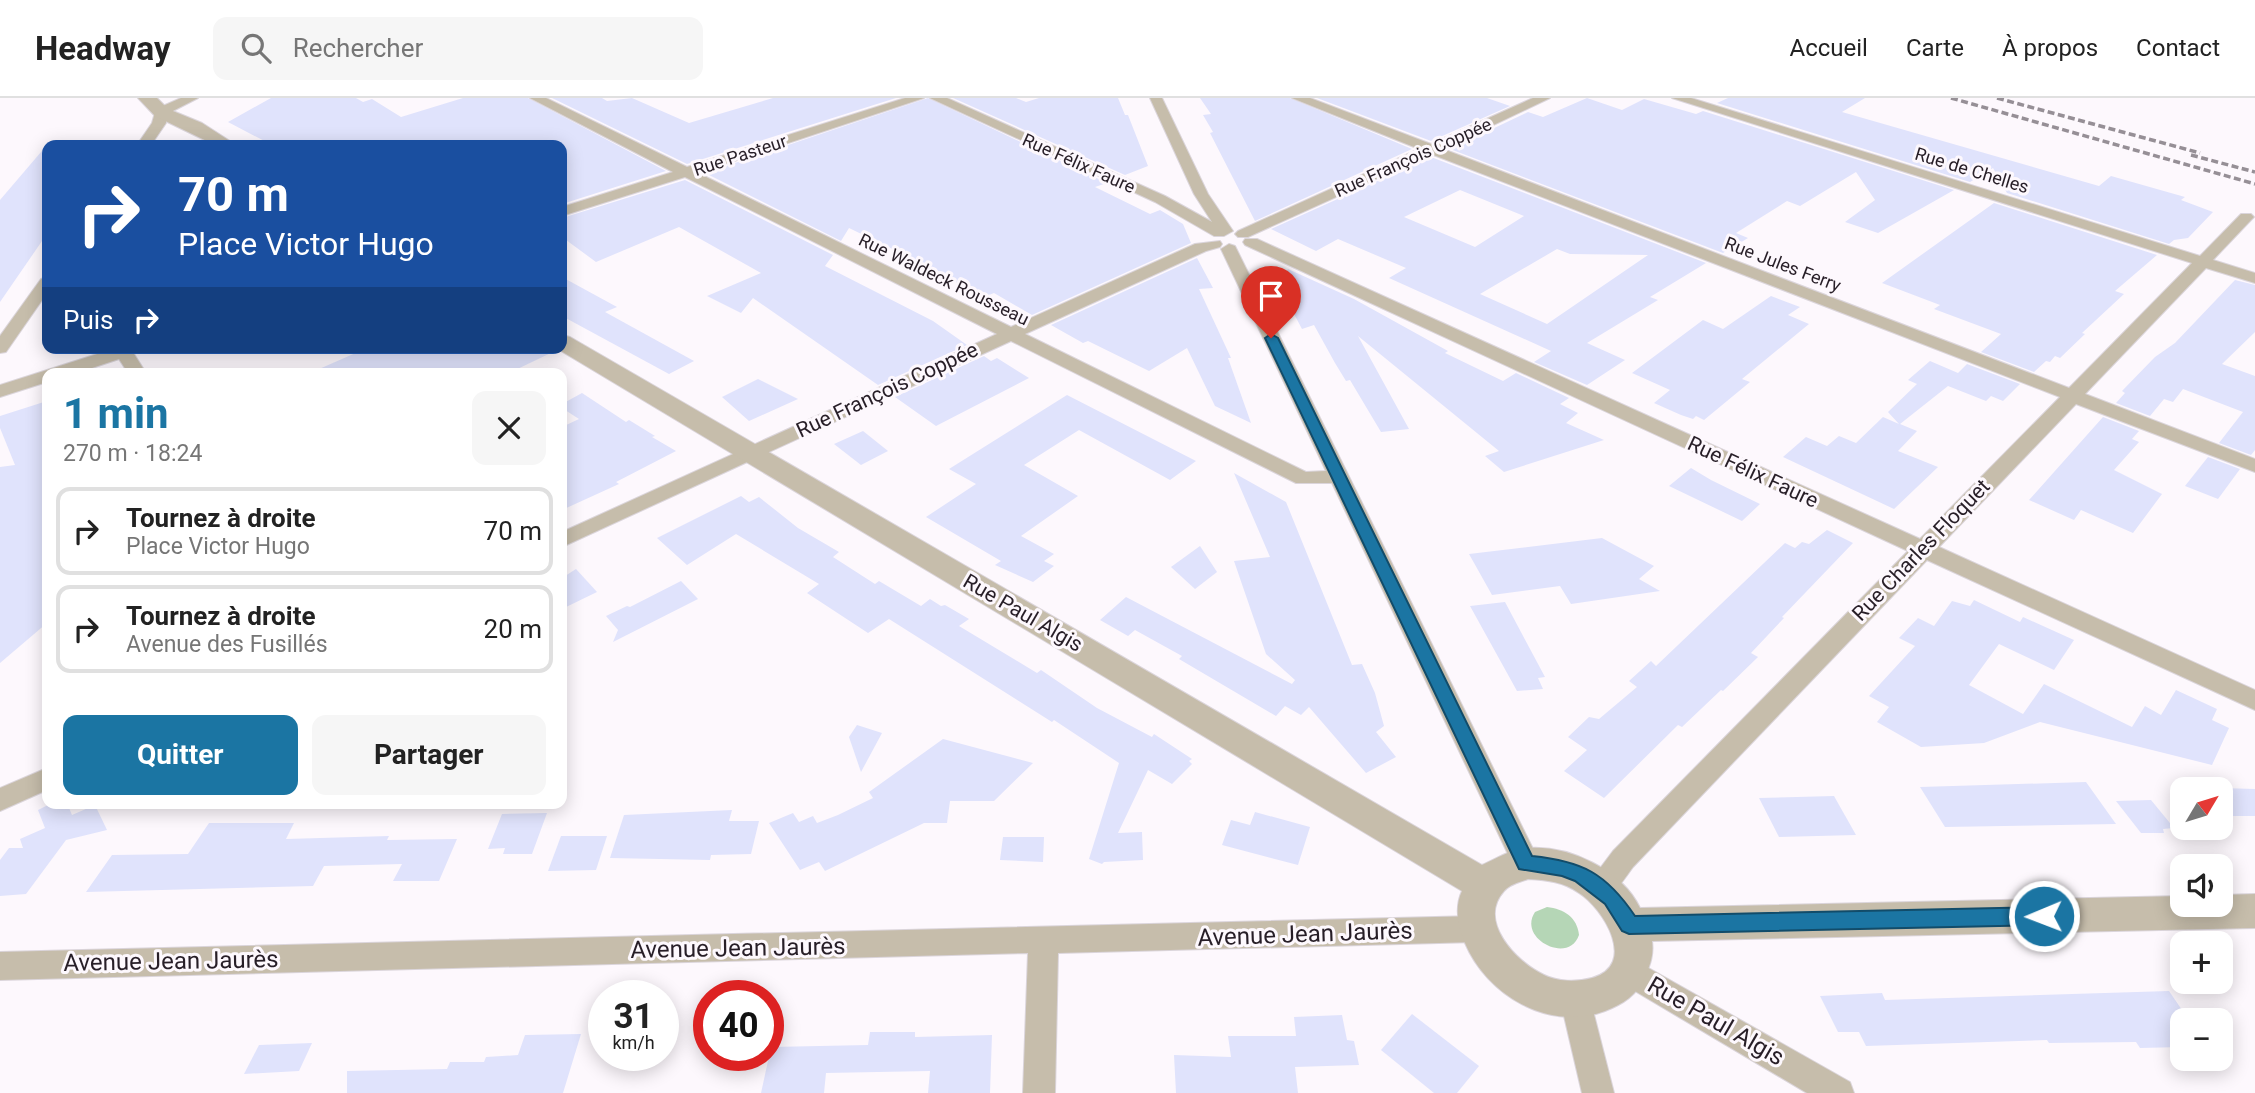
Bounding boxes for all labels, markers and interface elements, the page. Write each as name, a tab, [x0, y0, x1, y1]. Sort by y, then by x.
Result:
search box	[213, 17, 703, 80]
text: Headway	[35, 29, 171, 68]
icon: search	[237, 29, 275, 67]
text: Rechercher	[293, 33, 423, 63]
text: Accueil	[1789, 34, 1868, 62]
text: Carte	[1906, 34, 1964, 62]
text: À propos	[2002, 34, 2098, 62]
text: Contact	[2136, 34, 2220, 62]
street label: Rue François Coppée	[1331, 113, 1495, 201]
street label: Rue Félix Faure	[1019, 129, 1139, 197]
street label: Rue Pasteur	[691, 130, 789, 180]
street label: Rue de Chelles	[1913, 143, 2031, 197]
text: 70 m	[178, 166, 289, 223]
icon: right	[63, 168, 154, 259]
text: Place Victor Hugo	[178, 225, 434, 263]
street label: Rue Waldeck Rousseau	[855, 229, 1033, 329]
street label: Rue Jules Ferry	[1722, 232, 1845, 296]
pin	[1241, 266, 1301, 338]
icon: arrive	[1252, 277, 1290, 315]
icon: right	[127, 301, 165, 339]
text: Puis	[63, 305, 113, 335]
street label: Rue François Coppée	[792, 337, 982, 443]
text: 1 min	[63, 389, 169, 438]
button: close	[472, 391, 546, 465]
street label: Rue Félix Faure	[1684, 431, 1822, 513]
text: 270 m · 18:24	[63, 440, 202, 467]
street label: Rue Charles Floquet	[1847, 474, 1995, 626]
text: Tournez à droite	[126, 503, 316, 533]
icon: right	[67, 512, 105, 550]
text: 70 m	[484, 516, 542, 546]
text: Place Victor Hugo	[126, 533, 310, 560]
street label: Rue Paul Algis	[959, 569, 1087, 657]
text: Tournez à droite	[126, 601, 316, 631]
icon: right	[67, 610, 105, 648]
text: 20 m	[484, 614, 542, 644]
text: Avenue des Fusillés	[126, 631, 328, 658]
button: Quitter	[63, 715, 298, 795]
button: Partager	[312, 715, 546, 795]
north arrow	[2170, 777, 2233, 840]
map controls	[2170, 777, 2233, 1071]
button: sound	[2170, 854, 2233, 917]
position arrow	[2007, 879, 2081, 953]
street label: Avenue Jean Jaurès	[1197, 916, 1413, 952]
button: +	[2170, 931, 2233, 994]
street label: Avenue Jean Jaurès	[630, 932, 846, 964]
street label: Avenue Jean Jaurès	[63, 945, 279, 977]
street label: Rue Paul Algis	[1643, 971, 1789, 1071]
speed limit sign: 40	[693, 980, 784, 1071]
text: 31	[613, 996, 654, 1037]
button: −	[2170, 1008, 2233, 1071]
text: km/h	[612, 1032, 655, 1053]

